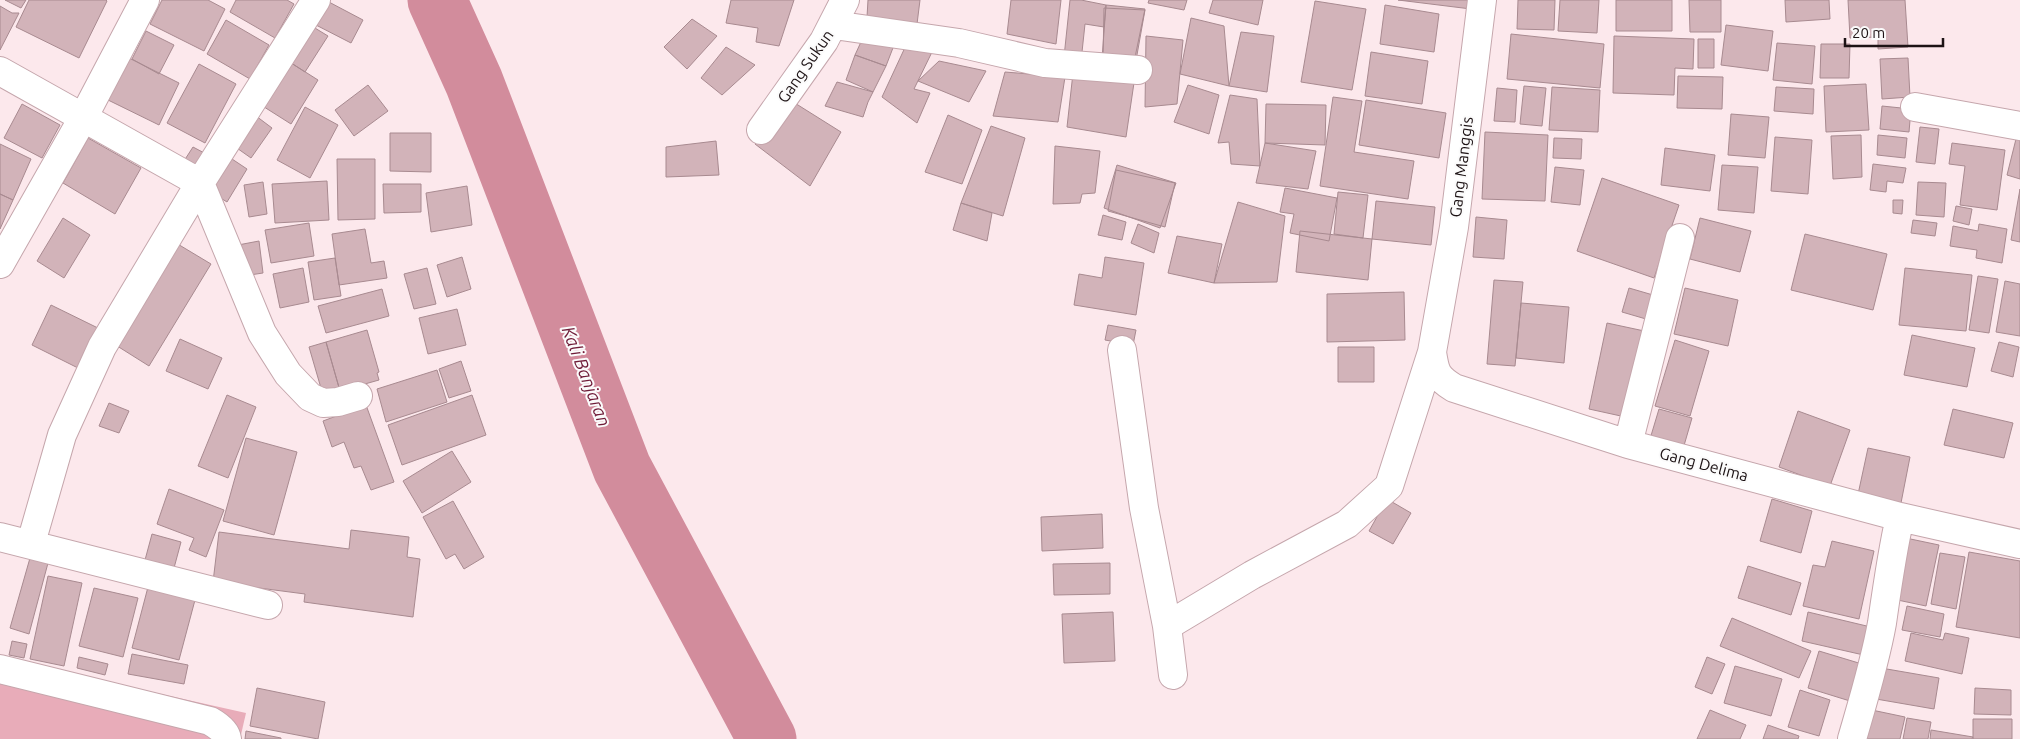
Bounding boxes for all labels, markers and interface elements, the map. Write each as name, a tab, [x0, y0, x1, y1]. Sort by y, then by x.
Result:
scale bar	[1845, 15, 1942, 47]
text: 20 m	[1852, 24, 1885, 41]
street label: Gang Sukun	[773, 26, 837, 106]
street label: Gang Manggis	[1446, 116, 1476, 218]
water label: Kali Banjaran	[559, 323, 615, 429]
street label: Gang Delima	[1658, 444, 1750, 484]

